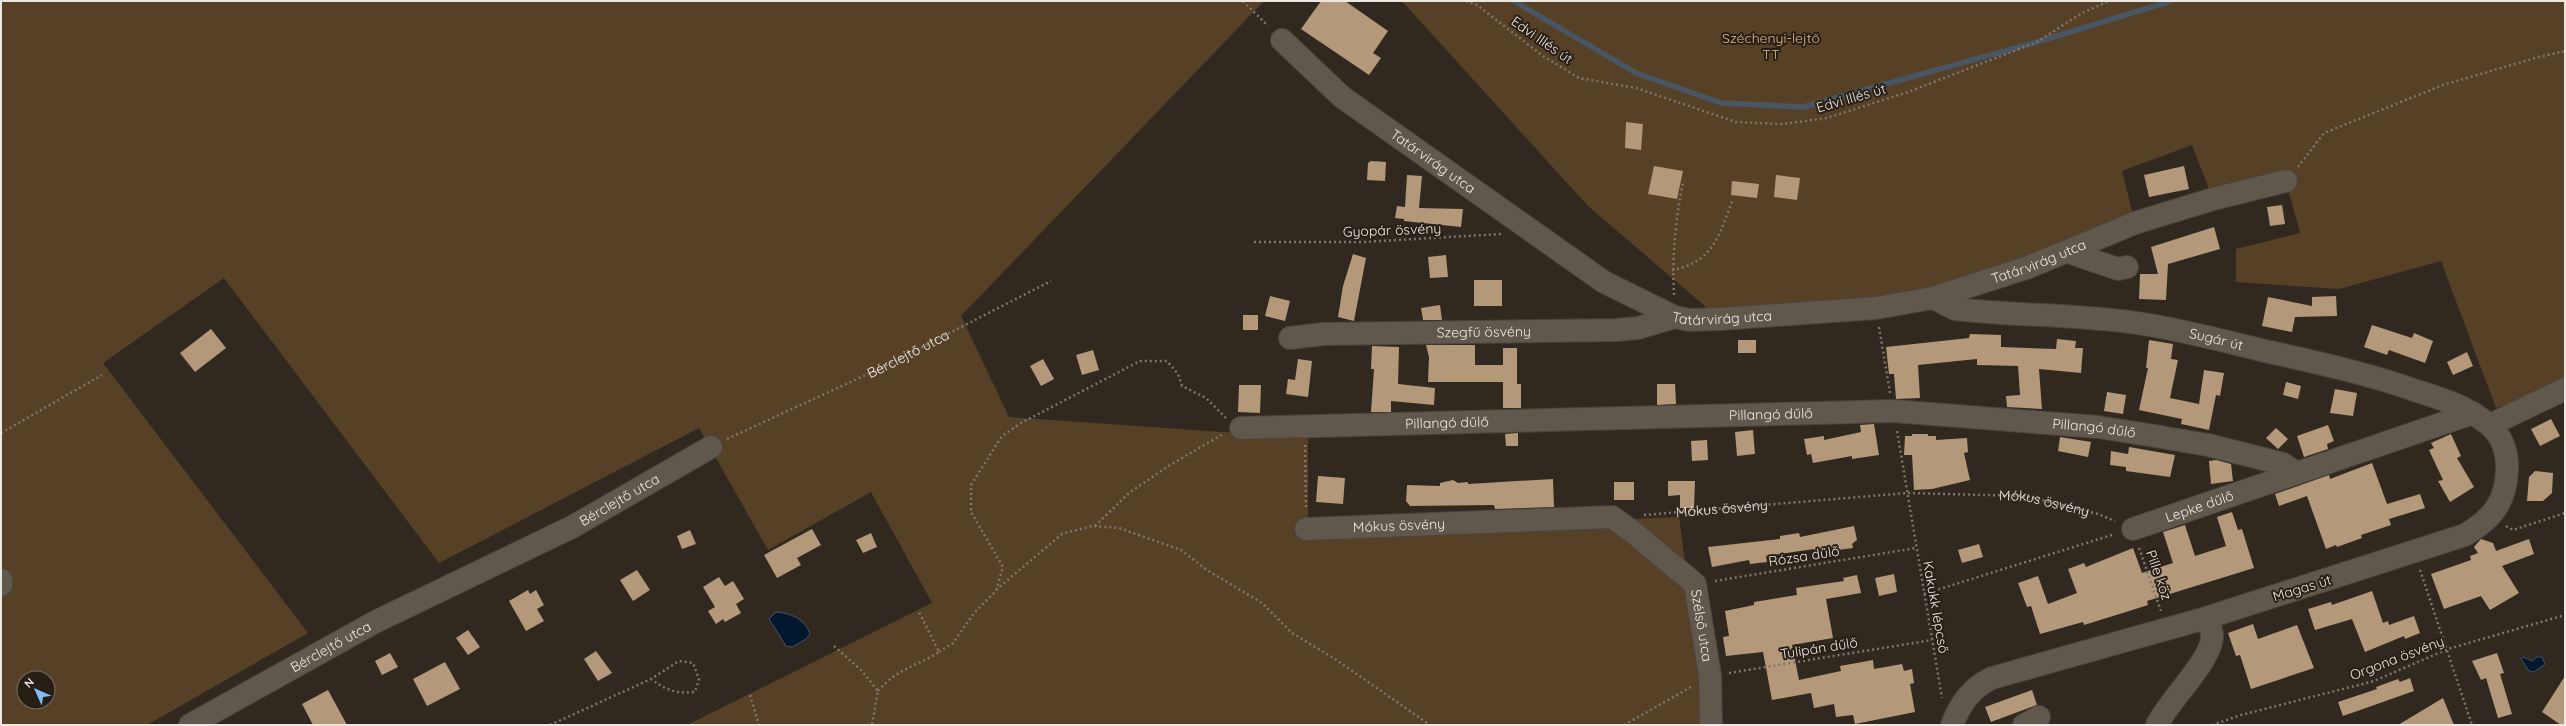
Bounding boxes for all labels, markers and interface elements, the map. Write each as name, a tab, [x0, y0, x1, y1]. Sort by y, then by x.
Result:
street label: Edvi Illés út	[1508, 12, 1577, 68]
park label: Széchenyi-lejtő TT	[1722, 29, 1820, 63]
street label: Edvi Illés út	[1814, 79, 1888, 116]
street label: Tatárvirág utca	[1387, 125, 1479, 197]
street label: Gyopár ösvény	[1342, 219, 1442, 241]
street label: Tatárvirág utca	[1989, 235, 2089, 288]
street label: Tatárvirág utca	[1671, 306, 1773, 329]
street label: Szegfű ösvény	[1437, 322, 1531, 341]
street label: Sugár út	[2188, 324, 2245, 354]
street label: Bérclejtő utca	[864, 326, 952, 382]
street label: Pillangó dűlő	[1729, 404, 1813, 424]
street label: Pillangó dűlő	[1405, 413, 1489, 433]
street label: Pillangó dűlő	[2052, 414, 2137, 442]
street label: Bérclejtő utca	[576, 470, 663, 530]
street label: Mókus ösvény	[1999, 486, 2091, 521]
street label: Lepke dűlő	[2163, 486, 2236, 526]
street label: Mókus ösvény	[1675, 496, 1768, 521]
street label: Mókus ösvény	[1353, 515, 1445, 536]
street label: Rózsa dűlő	[1767, 541, 1841, 571]
street label: Pille köz	[2142, 548, 2176, 603]
street label: Kakukk lépcső	[1919, 559, 1953, 655]
street label: Magas út	[2271, 571, 2334, 605]
street label: Szélső utca	[1687, 588, 1717, 663]
street label: Bérclejtő utca	[287, 617, 374, 676]
street label: Orgona ösvény	[2347, 632, 2447, 684]
street label: Tulipán dűlő	[1779, 633, 1859, 663]
north arrow	[16, 670, 56, 710]
text: N	[21, 675, 37, 691]

